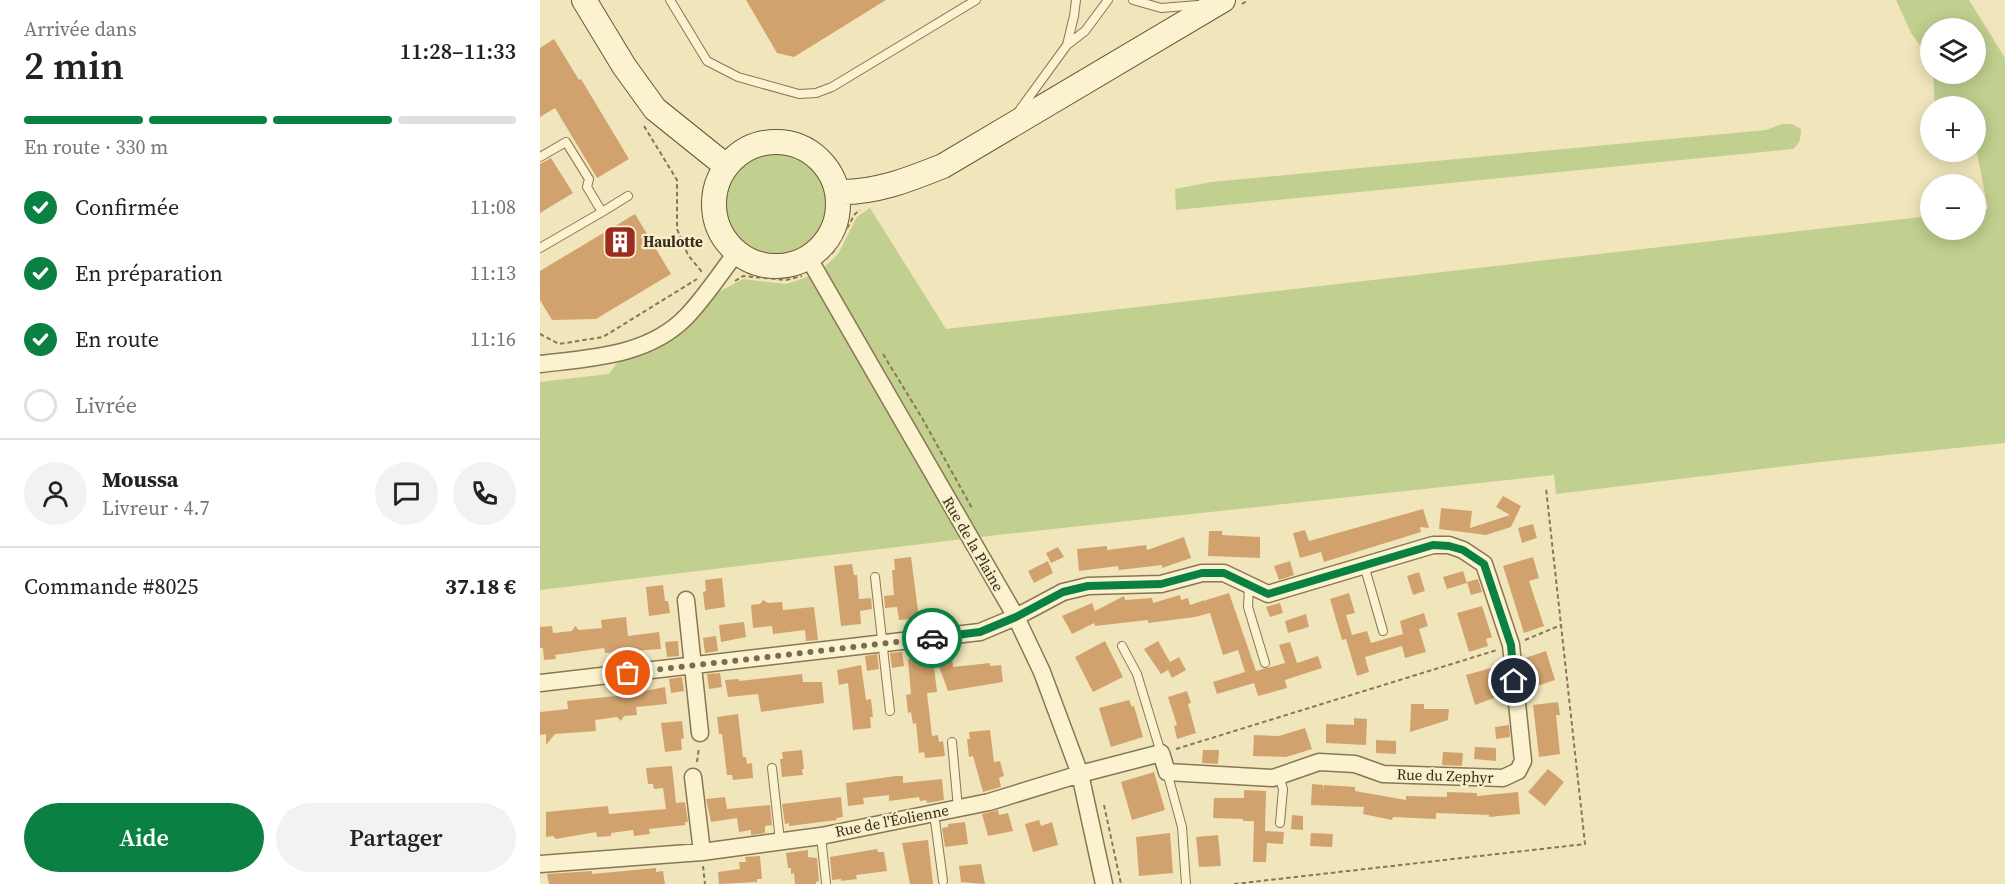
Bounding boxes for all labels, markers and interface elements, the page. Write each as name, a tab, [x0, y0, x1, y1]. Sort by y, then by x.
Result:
text: Arrivée dans	[24, 15, 137, 43]
map controls	[1920, 18, 1986, 240]
button: layers	[1920, 18, 1986, 84]
text: 11:28–11:33	[400, 36, 516, 66]
text: 2 min	[24, 39, 124, 92]
button: +	[1920, 96, 1986, 162]
text: En route · 330 m	[24, 133, 168, 161]
button: −	[1920, 174, 1986, 240]
icon: check	[24, 191, 57, 224]
text: Confirmée	[75, 192, 179, 222]
text: 11:08	[470, 193, 516, 221]
building icon: Haulotte	[602, 224, 638, 260]
place label: Haulotte	[643, 231, 703, 252]
icon: check	[24, 257, 57, 290]
text: En préparation	[75, 258, 223, 288]
text: 11:13	[470, 259, 516, 287]
icon: check	[24, 323, 57, 356]
text: En route	[75, 324, 159, 354]
text: 11:16	[470, 325, 516, 353]
text: Livrée	[75, 390, 137, 420]
button: person	[24, 462, 87, 525]
button: chat	[375, 462, 438, 525]
button: phone	[453, 462, 516, 525]
text: Moussa	[102, 464, 178, 494]
street label: Rue de la Plaine	[938, 492, 1009, 595]
text: Livreur · 4.7	[102, 494, 210, 522]
text: Commande #8025	[24, 571, 198, 601]
text: 37.18 €	[445, 571, 516, 601]
courier	[902, 608, 962, 668]
icon: car	[916, 622, 949, 655]
pin	[602, 647, 653, 698]
pin	[1488, 655, 1539, 706]
icon: bag	[611, 656, 644, 689]
icon: home	[1497, 664, 1530, 697]
street label: Rue du Zephyr	[1396, 763, 1494, 788]
street label: Rue de l'Éolienne	[833, 799, 951, 842]
button: Aide	[24, 803, 264, 872]
button: Partager	[276, 803, 516, 872]

